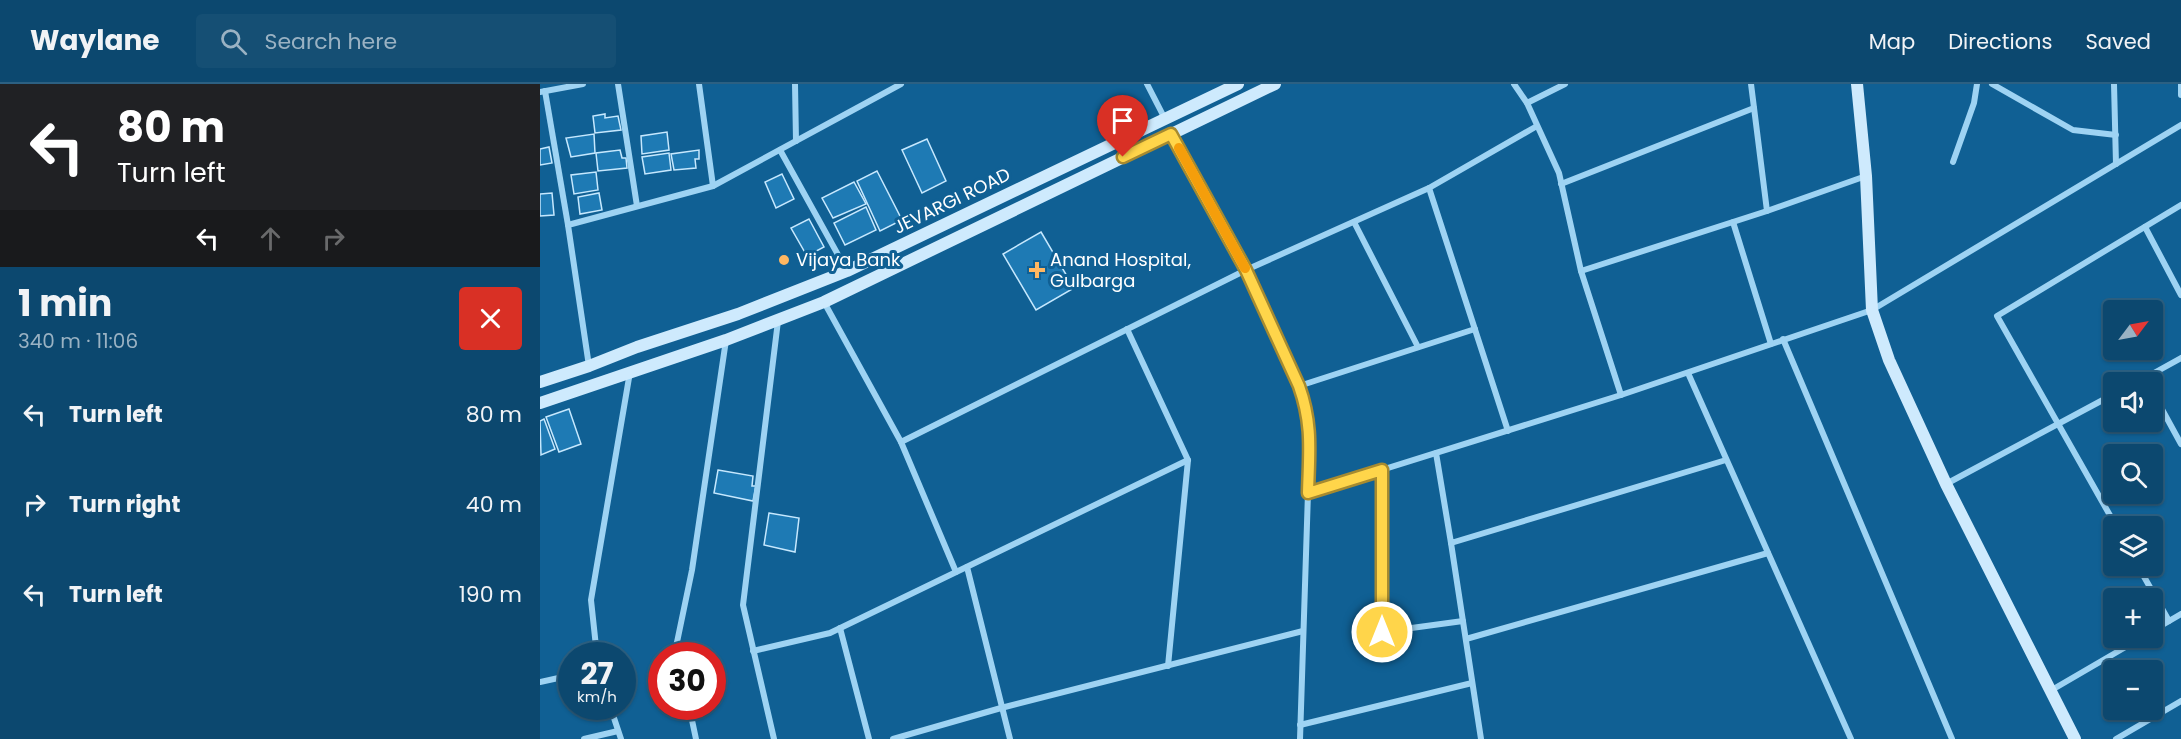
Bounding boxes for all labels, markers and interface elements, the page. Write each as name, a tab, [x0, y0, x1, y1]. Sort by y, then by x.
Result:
search box	[196, 14, 616, 68]
text: Waylane	[30, 21, 160, 60]
icon: search	[217, 25, 250, 58]
text: Search here	[265, 26, 397, 57]
text: Map	[1869, 27, 1915, 56]
text: Directions	[1948, 27, 2052, 56]
text: Saved	[2085, 27, 2151, 56]
pin	[1097, 95, 1148, 157]
text: 80 m	[117, 98, 225, 157]
icon: arrive	[1106, 104, 1139, 137]
icon: left	[18, 108, 96, 186]
text: Turn left	[117, 154, 226, 191]
street label: JEVARGI ROAD	[889, 161, 1014, 240]
icon: left	[191, 222, 224, 255]
icon: ahead	[254, 222, 287, 255]
icon: right	[317, 222, 350, 255]
place label: Vijaya Bank	[796, 247, 901, 272]
place label: Anand Hospital, Gulbarga	[1050, 247, 1191, 293]
marker: Vijaya Bank	[777, 253, 791, 267]
marker: Anand Hospital, Gulbarga	[1028, 261, 1046, 279]
text: 1 min	[18, 278, 112, 329]
button: close	[459, 287, 522, 350]
north arrow	[2103, 300, 2163, 360]
map controls	[2103, 300, 2163, 720]
text: 340 m · 11:06	[18, 327, 138, 355]
button: sound	[2103, 372, 2163, 432]
icon: left	[18, 398, 51, 431]
text: Turn left	[69, 399, 163, 430]
text: 80 m	[466, 399, 522, 430]
button: search	[2103, 444, 2163, 504]
icon: right	[18, 488, 51, 521]
text: Turn right	[69, 489, 180, 520]
text: 40 m	[466, 489, 522, 520]
button: layers	[2103, 516, 2163, 576]
icon: left	[18, 578, 51, 611]
text: Turn left	[69, 579, 163, 610]
text: 190 m	[459, 579, 522, 610]
button: +	[2103, 588, 2163, 648]
position arrow	[1350, 600, 1414, 664]
speed limit sign: 30	[648, 642, 726, 720]
text: 27	[580, 652, 614, 695]
button: −	[2103, 660, 2163, 720]
text: km/h	[577, 686, 617, 707]

